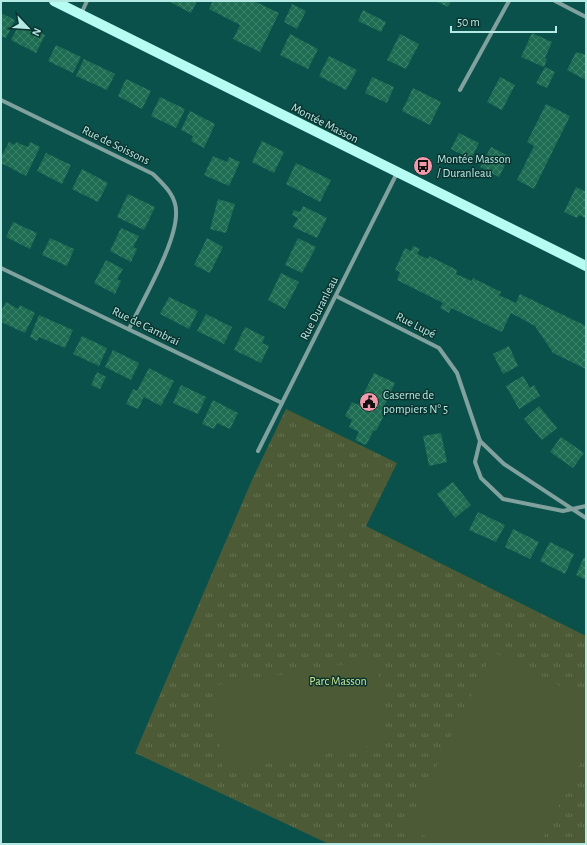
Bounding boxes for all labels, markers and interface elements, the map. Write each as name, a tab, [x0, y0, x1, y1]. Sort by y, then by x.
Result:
north arrow	[8, 8, 48, 48]
scale bar	[451, 8, 556, 34]
text: 50 m	[457, 16, 480, 28]
text: N	[30, 26, 43, 38]
street label: Montée Masson	[289, 101, 361, 145]
street label: Rue de Soissons	[80, 124, 152, 166]
place label: Montée Masson / Duranleau	[437, 153, 511, 179]
bus stop icon: Montée Masson / Duranleau	[412, 155, 434, 177]
street label: Rue Duranleau	[298, 274, 340, 342]
street label: Rue de Cambrai	[110, 305, 182, 347]
street label: Rue Lupé	[394, 310, 438, 340]
place label: Caserne de pompiers N° 5	[383, 389, 448, 415]
public building icon: Caserne de pompiers N° 5	[358, 391, 380, 413]
park label: Parc Masson	[309, 675, 367, 687]

